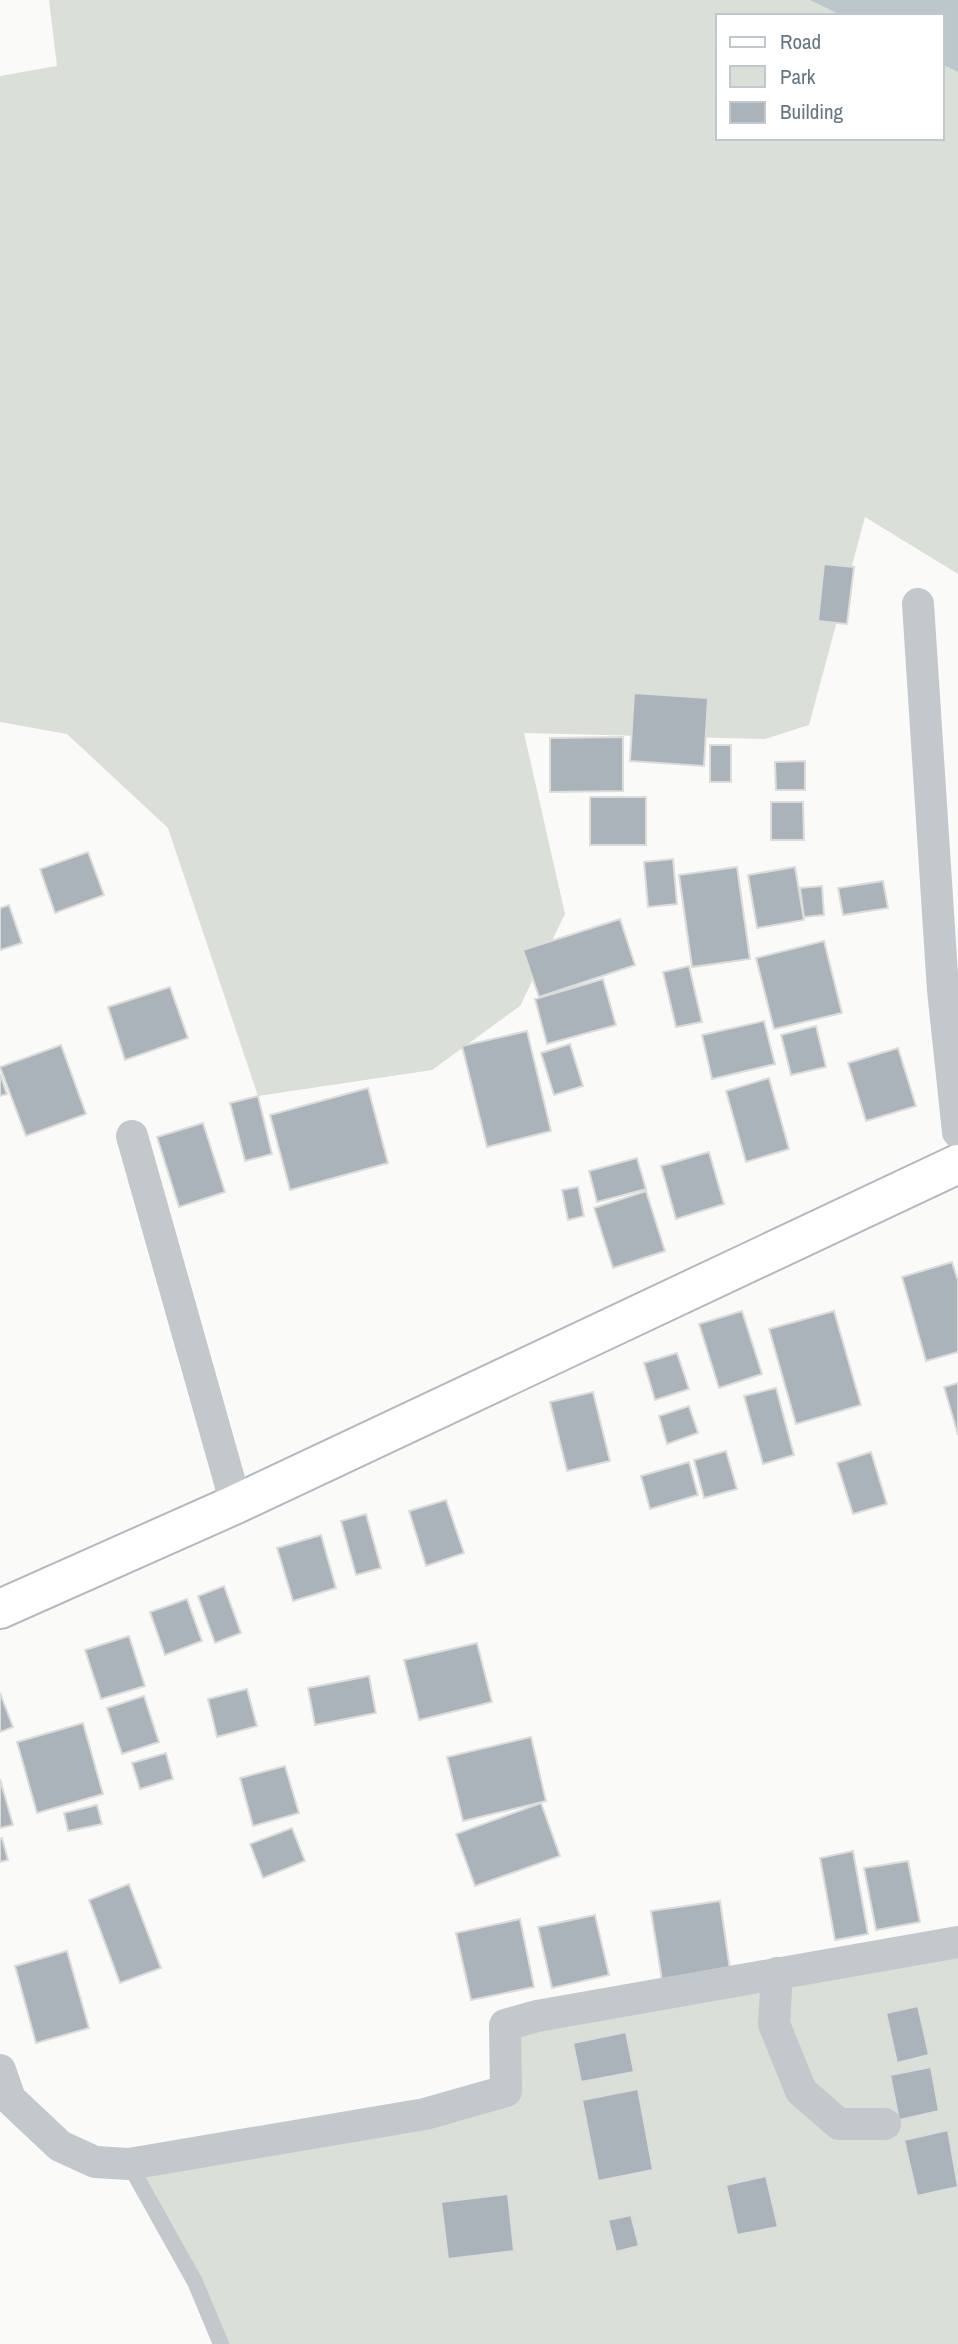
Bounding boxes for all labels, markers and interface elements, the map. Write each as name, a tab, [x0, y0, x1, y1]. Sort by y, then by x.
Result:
legend	[716, 14, 944, 140]
text: Road	[780, 27, 821, 56]
text: Park	[780, 62, 816, 91]
text: Building	[780, 97, 844, 126]

